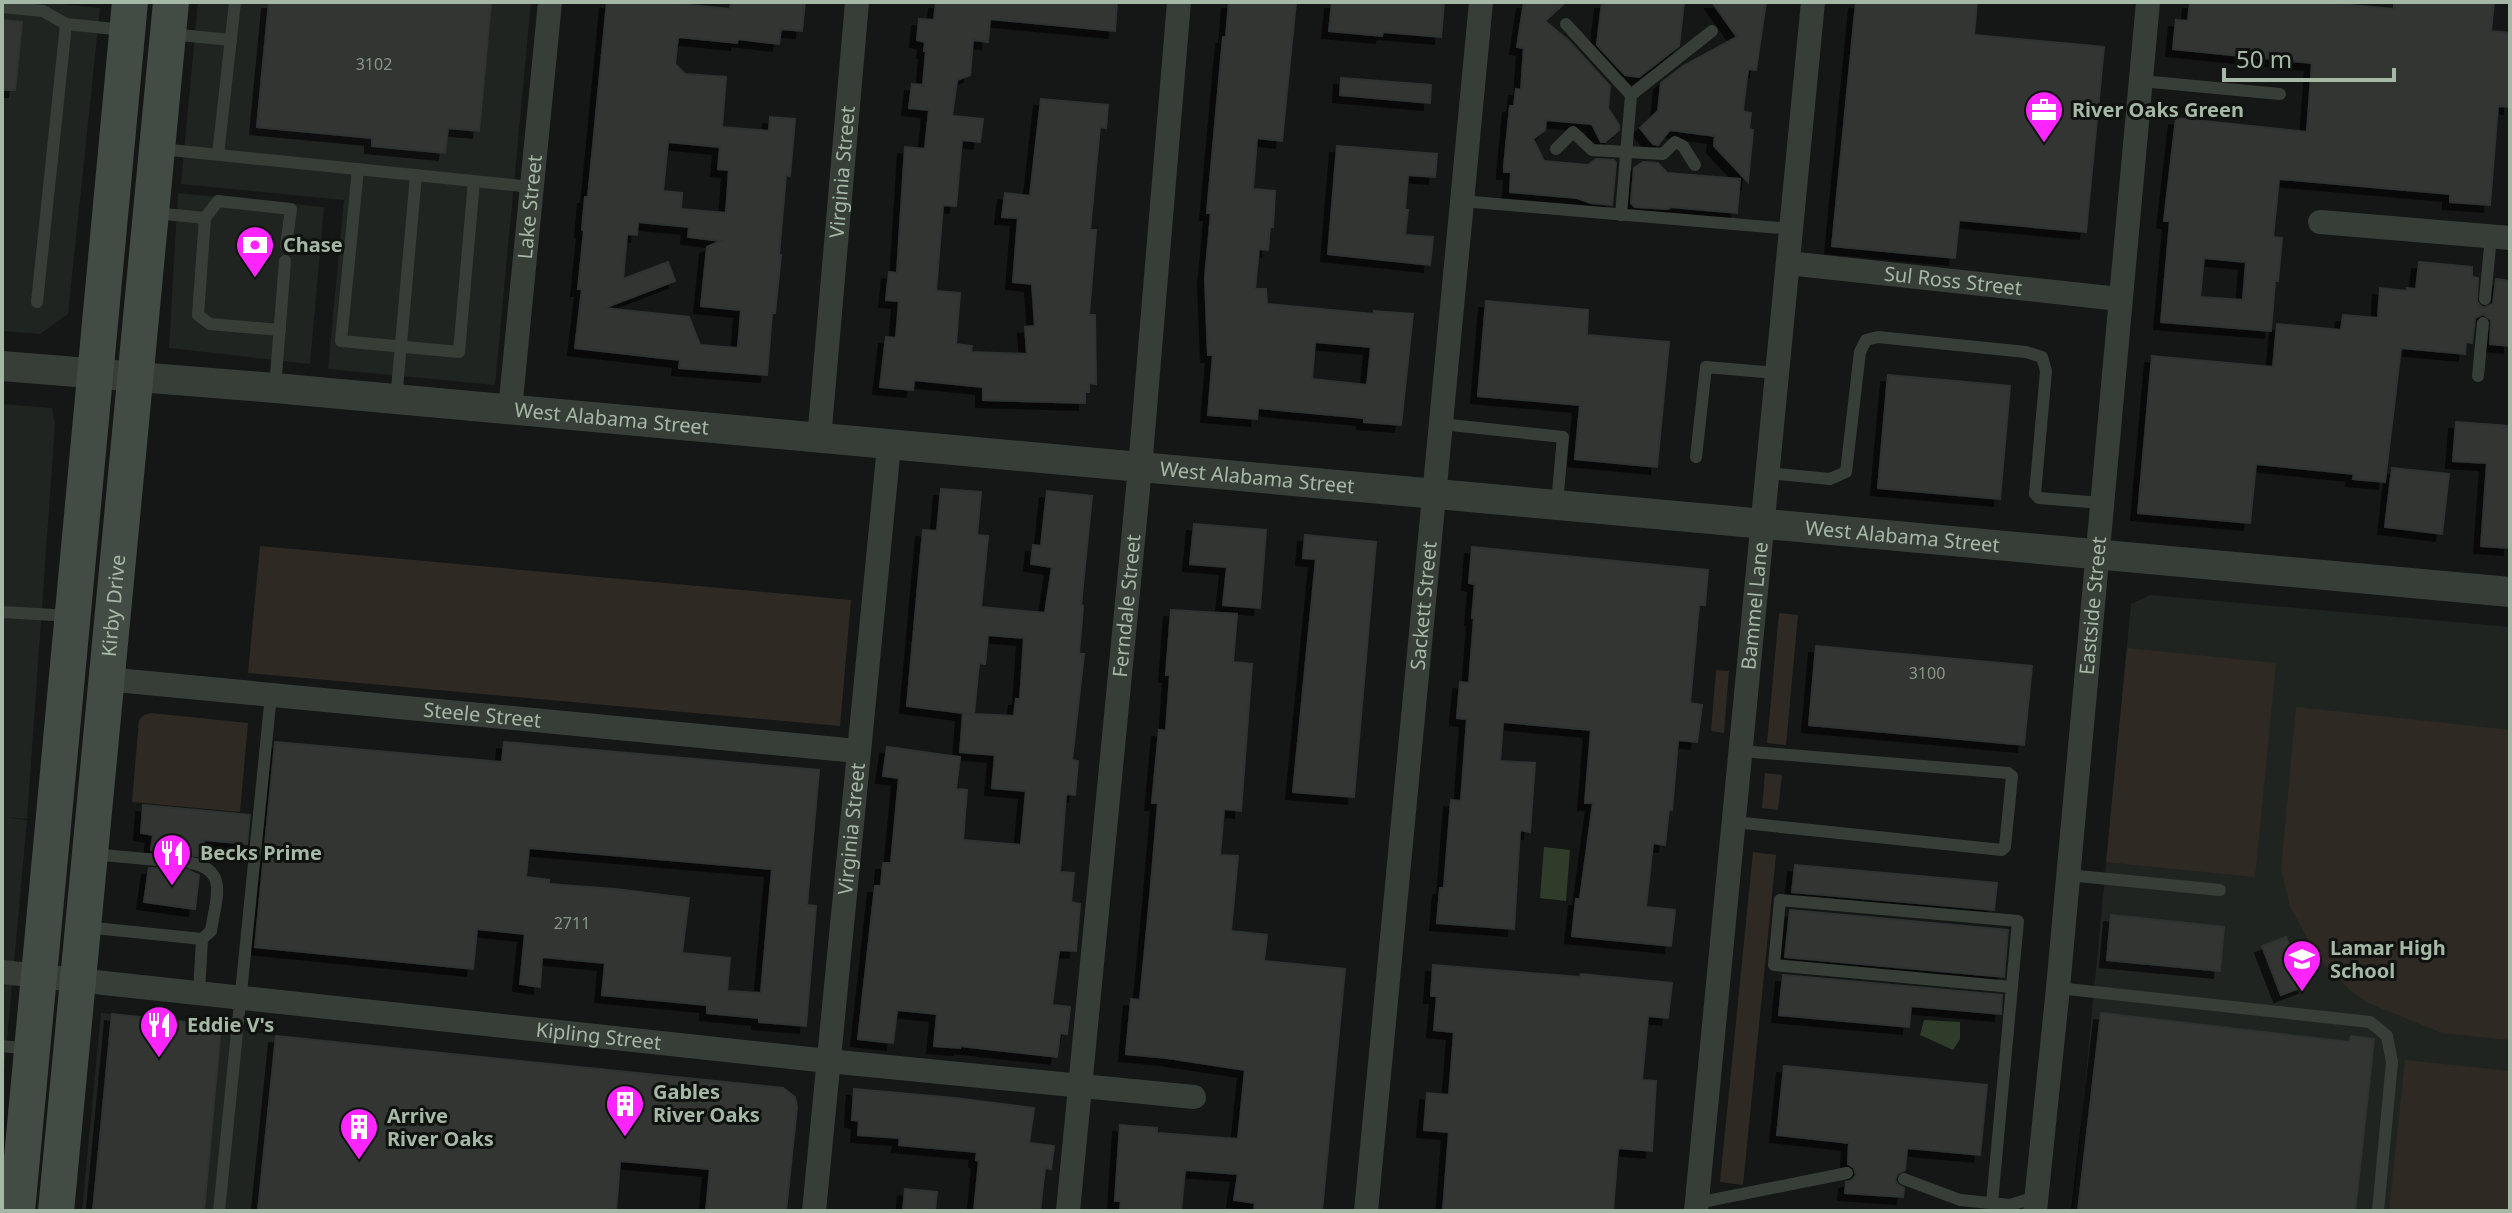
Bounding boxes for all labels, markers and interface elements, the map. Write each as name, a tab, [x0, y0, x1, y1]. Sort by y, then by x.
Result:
scale bar	[2224, 32, 2394, 82]
text: 50 m	[2236, 42, 2292, 75]
house number: 3102	[356, 53, 392, 75]
office icon: River Oaks Green	[2023, 89, 2065, 144]
place label: River Oaks Green	[2072, 96, 2244, 123]
street label: Virginia Street	[823, 105, 861, 239]
street label: Lake Street	[511, 153, 548, 260]
bank icon: Chase	[234, 224, 276, 279]
place label: Chase	[283, 231, 343, 258]
street label: Sul Ross Street	[1883, 260, 2023, 301]
street label: West Alabama Street	[513, 396, 710, 441]
street label: West Alabama Street	[1159, 455, 1356, 499]
street label: West Alabama Street	[1804, 514, 2001, 558]
street label: Ferndale Street	[1106, 533, 1146, 678]
street label: Eastside Street	[2073, 535, 2112, 676]
street label: Sackett Street	[1404, 540, 1443, 671]
street label: Bammel Lane	[1734, 540, 1774, 671]
street label: Kirby Drive	[95, 553, 131, 658]
house number: 3100	[1909, 662, 1945, 684]
street label: Steele Street	[422, 695, 543, 734]
street label: Virginia Street	[831, 761, 871, 896]
restaurant icon: Becks Prime	[151, 832, 193, 887]
place label: Becks Prime	[200, 839, 322, 866]
house number: 2711	[554, 912, 590, 934]
place label: Lamar High School	[2330, 934, 2446, 984]
school or university icon: Lamar High School	[2281, 938, 2323, 993]
restaurant icon: Eddie V's	[138, 1004, 180, 1059]
place label: Eddie V's	[187, 1011, 274, 1038]
street label: Kipling Street	[535, 1016, 663, 1056]
place label: Gables River Oaks	[653, 1078, 760, 1128]
building icon: Gables River Oaks	[604, 1083, 646, 1138]
place label: Arrive River Oaks	[387, 1102, 494, 1152]
building icon: Arrive River Oaks	[338, 1106, 380, 1161]

